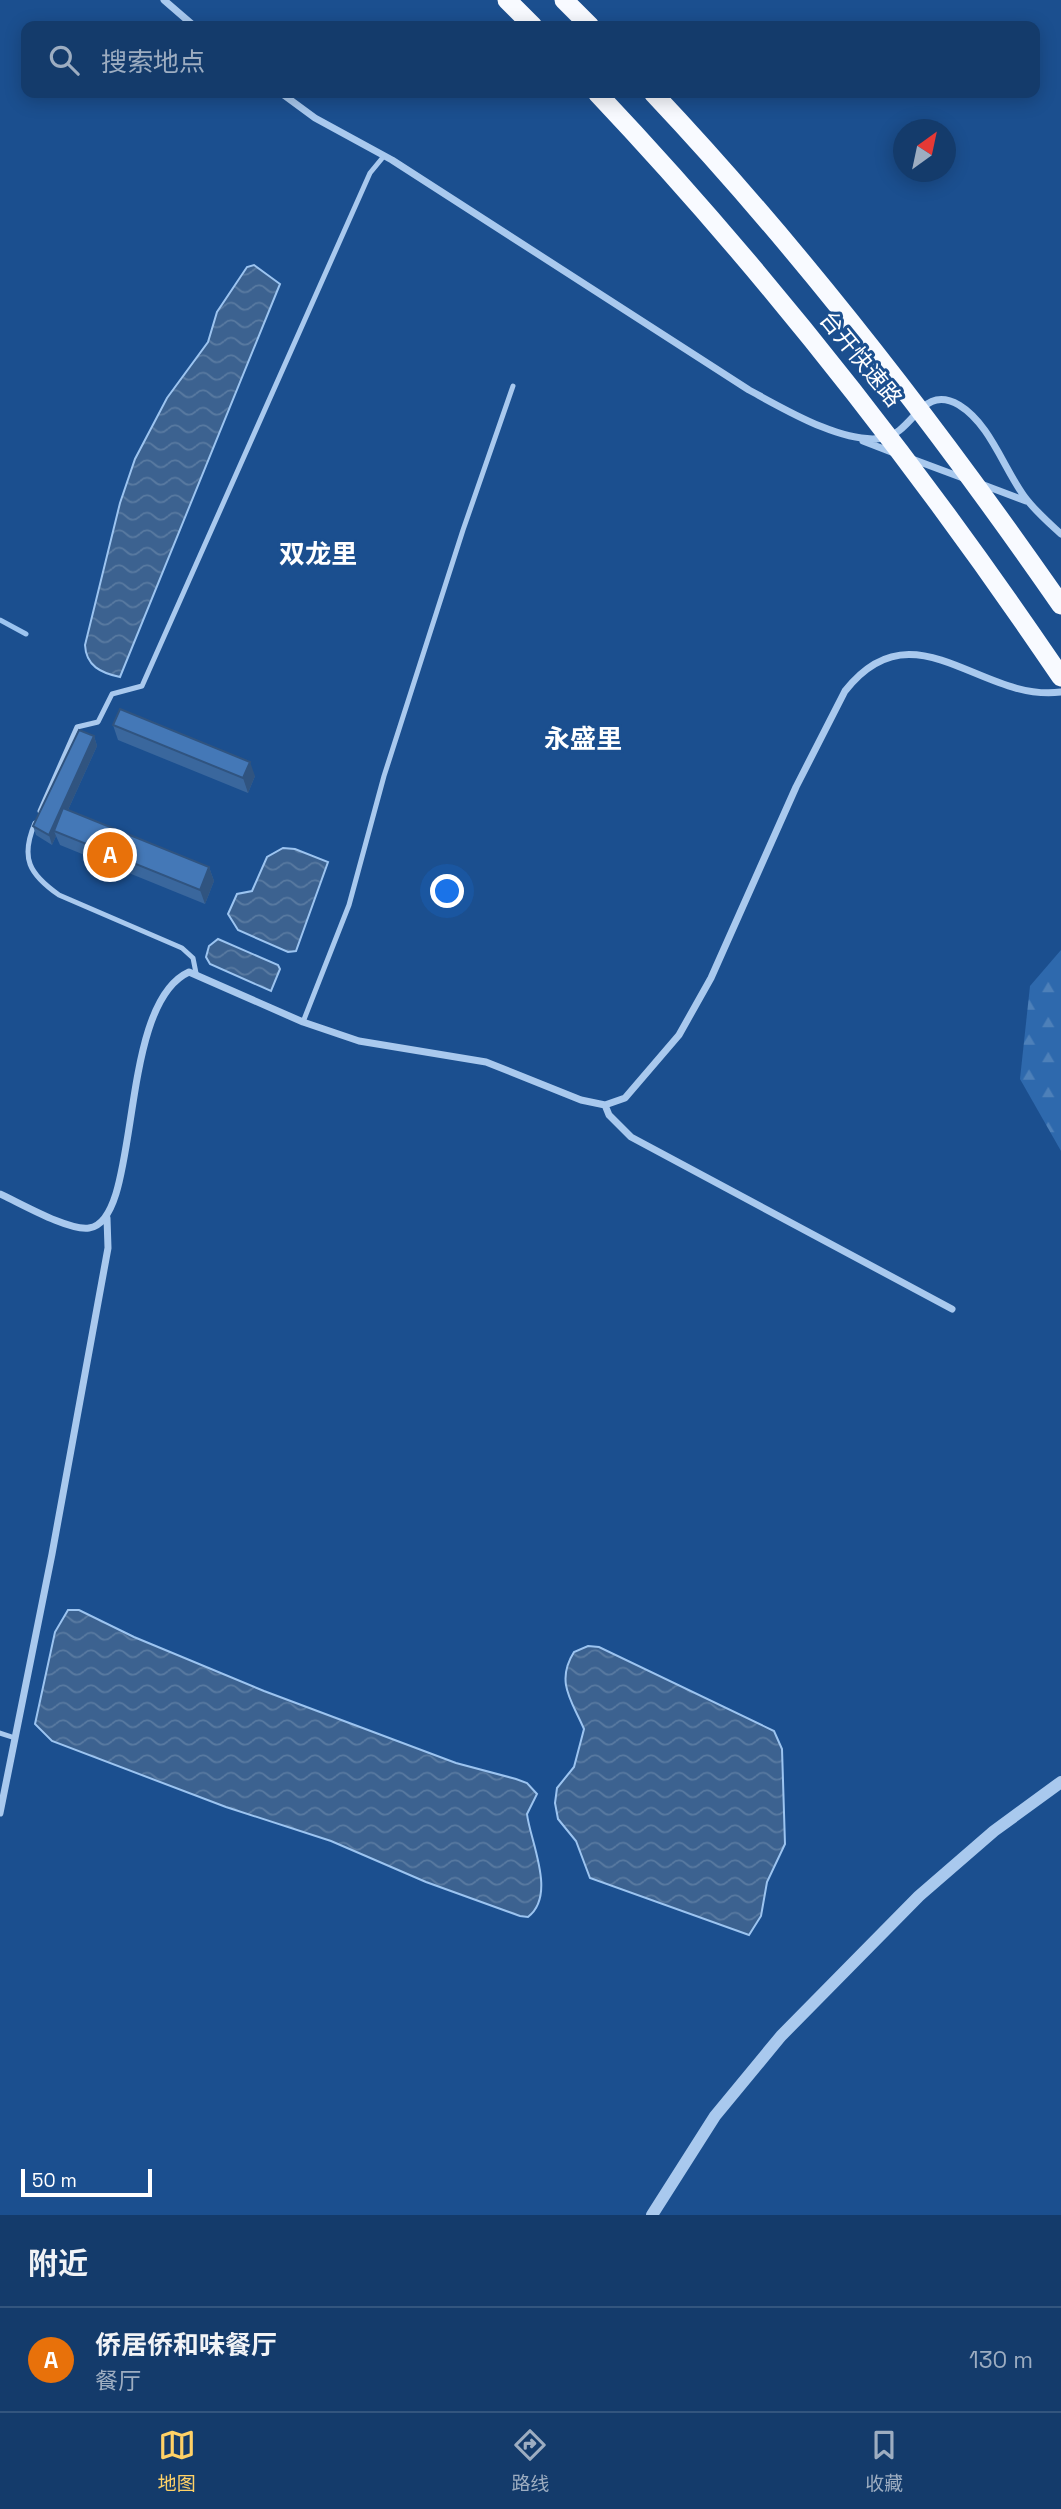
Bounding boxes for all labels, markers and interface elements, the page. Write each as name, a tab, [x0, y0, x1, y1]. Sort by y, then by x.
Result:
search box	[21, 21, 1040, 98]
icon: search	[45, 41, 83, 79]
text: 搜索地点	[101, 45, 205, 79]
north arrow	[893, 119, 956, 182]
street label: 台开快速路	[813, 305, 909, 413]
district label: 双龙里	[279, 537, 357, 571]
district label: 永盛里	[544, 722, 622, 756]
pin: A	[87, 829, 133, 881]
your location	[430, 874, 464, 908]
scale bar	[21, 2166, 152, 2198]
text: 50 m	[32, 2168, 77, 2193]
text: 附近	[28, 2244, 88, 2283]
text: 侨居侨和味餐厅	[95, 2328, 277, 2362]
text: A	[44, 2345, 58, 2375]
text: 130 m	[969, 2345, 1033, 2375]
text: 餐厅	[95, 2366, 141, 2396]
tab: 地图	[158, 2426, 196, 2496]
tab: 路线	[511, 2426, 549, 2496]
tab: 收藏	[865, 2426, 903, 2496]

